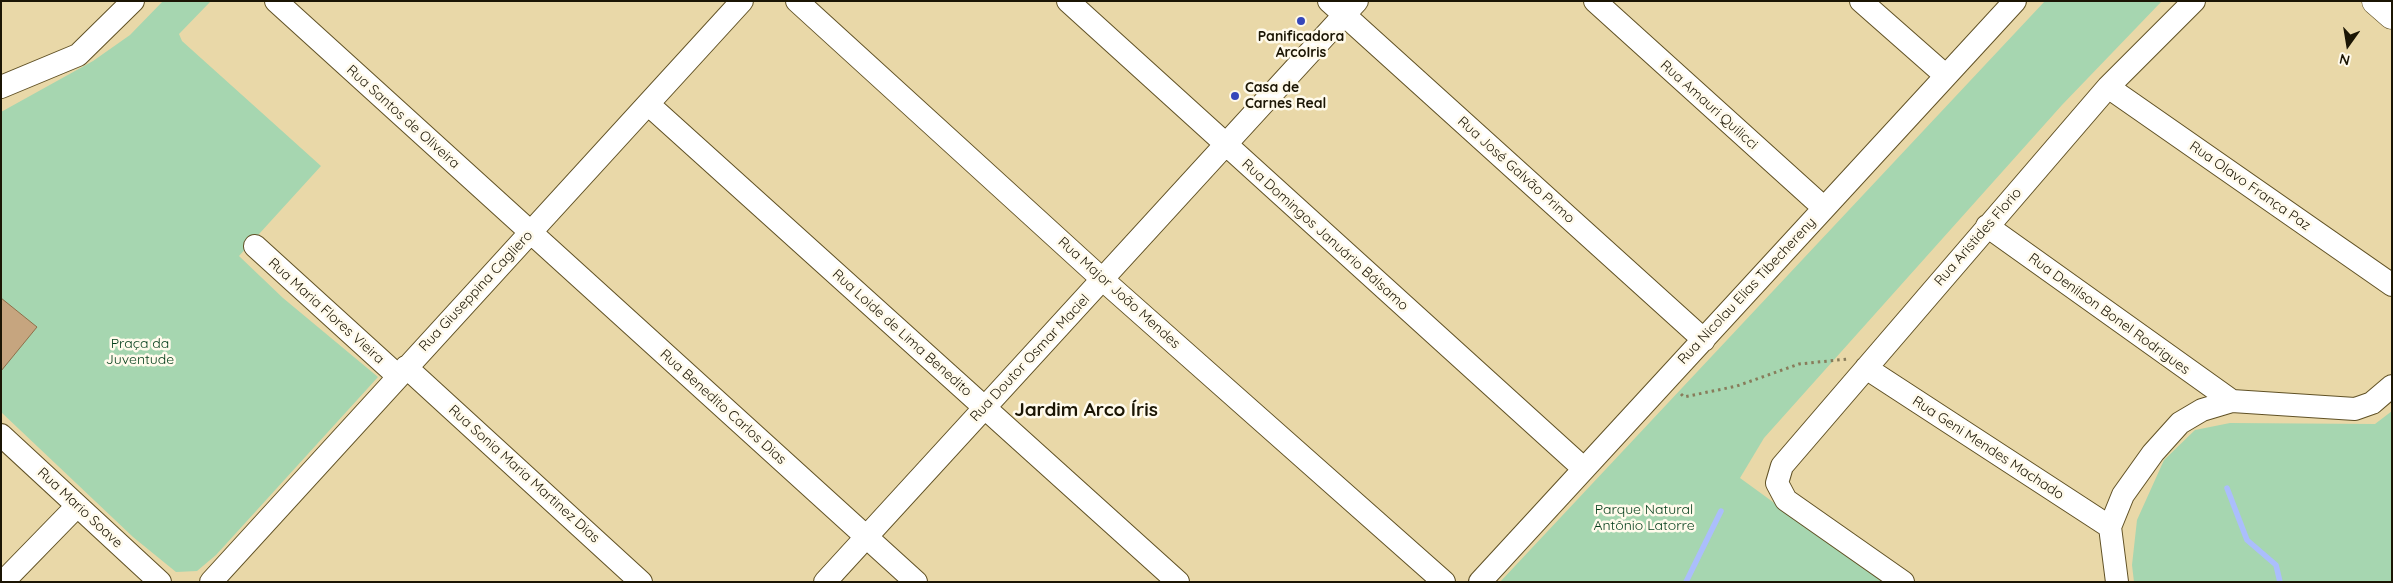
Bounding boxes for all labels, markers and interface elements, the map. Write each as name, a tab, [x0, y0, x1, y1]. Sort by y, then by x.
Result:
marker: Panificadora ArcoIris	[1295, 15, 1307, 27]
north arrow	[2323, 20, 2373, 70]
place label: Panificadora ArcoIris	[1258, 29, 1344, 62]
text: N	[2338, 50, 2352, 70]
street label: Rua Amauri Quilicci	[1657, 57, 1761, 153]
street label: Rua Santos de Oliveira	[343, 62, 463, 172]
place label: Casa de Carnes Real	[1245, 80, 1326, 112]
marker: Casa de Carnes Real	[1229, 90, 1241, 102]
street label: Rua José Galvão Primo	[1454, 113, 1578, 227]
street label: Rua Olavo França Paz	[2186, 138, 2314, 234]
street label: Rua Domingos Januário Bálsamo	[1238, 156, 1412, 314]
street label: Rua Aristides Florio	[1931, 185, 2025, 289]
street label: Rua Nicolau Elias Tibechereny	[1674, 214, 1820, 368]
street label: Rua Giuseppina Cagliero	[416, 227, 536, 355]
street label: Rua Major João Mendes	[1054, 234, 1184, 352]
street label: Rua Denilson Bonel Rodrigues	[2025, 250, 2193, 378]
street label: Rua Maria Flores Vieira	[265, 255, 387, 367]
street label: Rua Loide de Lima Benedito	[829, 266, 975, 400]
street label: Rua Doutor Osmar Maciel	[967, 291, 1093, 425]
park label: Praça da Juventude	[106, 336, 174, 368]
street label: Rua Benedito Carlos Dias	[656, 346, 790, 468]
street label: Rua Geni Mendes Machado	[1909, 393, 2067, 503]
district label: Jardim Arco Íris	[1014, 399, 1158, 421]
street label: Rua Sonia Maria Martinez Dias	[445, 402, 603, 546]
street label: Rua Mario Soave	[34, 464, 126, 552]
park label: Parque Natural Antônio Latorre	[1593, 502, 1695, 534]

